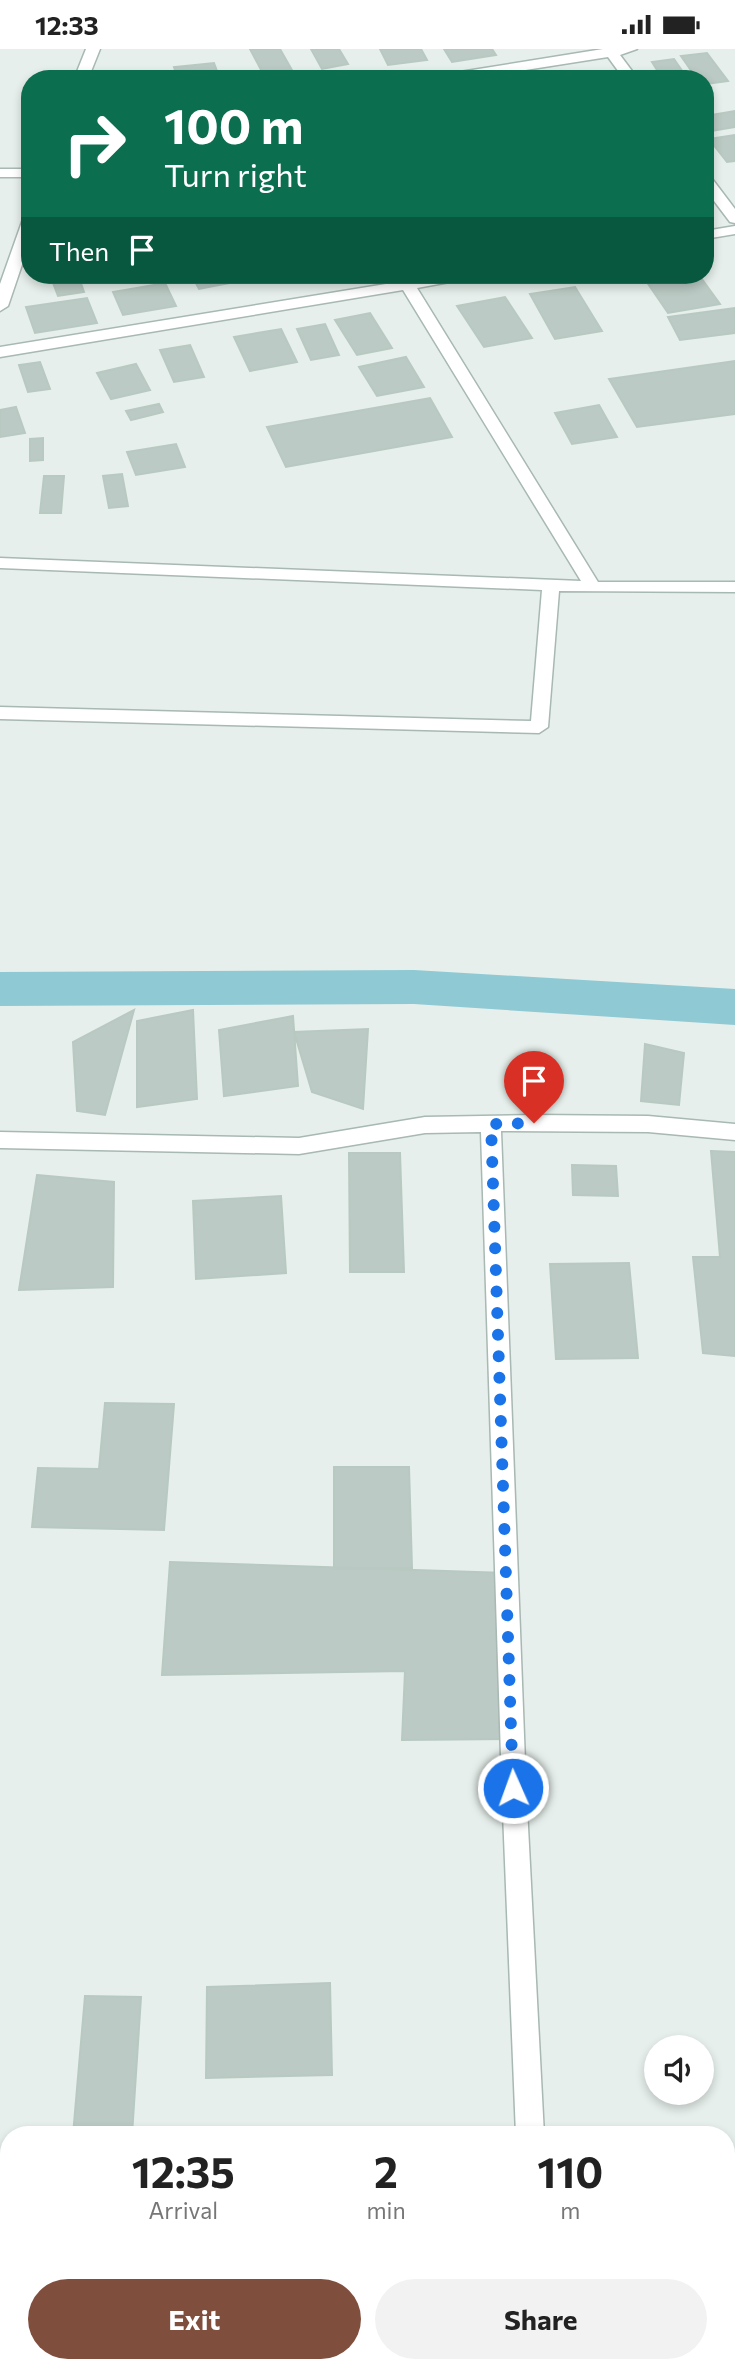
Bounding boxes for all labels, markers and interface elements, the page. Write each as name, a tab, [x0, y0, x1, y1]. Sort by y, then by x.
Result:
text: 12:33	[35, 9, 99, 40]
text: 100 m	[164, 94, 303, 154]
icon: right	[49, 98, 140, 189]
text: Turn right	[164, 154, 307, 194]
icon: arrive	[123, 231, 161, 269]
text: Then	[49, 235, 109, 266]
pin	[504, 1051, 564, 1123]
icon: arrive	[515, 1062, 553, 1100]
position arrow	[476, 1751, 550, 1825]
map controls	[644, 2035, 714, 2105]
button: sound	[644, 2035, 714, 2105]
text: 12:35	[132, 2145, 235, 2197]
text: 2	[374, 2145, 398, 2197]
text: 110	[537, 2145, 603, 2197]
text: Arrival	[148, 2196, 218, 2224]
text: min	[366, 2196, 406, 2224]
text: m	[560, 2196, 580, 2224]
button: Exit	[28, 2279, 361, 2359]
button: Share	[375, 2279, 707, 2359]

